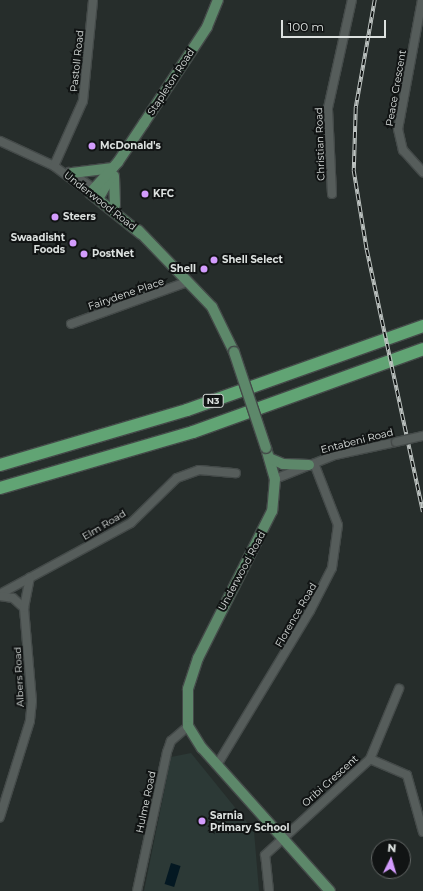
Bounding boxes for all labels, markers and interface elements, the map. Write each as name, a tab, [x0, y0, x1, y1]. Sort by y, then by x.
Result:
scale bar	[283, 12, 388, 38]
text: 100 m	[288, 19, 324, 34]
street label: Pastoll Road	[68, 29, 86, 93]
street label: Stapleton Road	[145, 46, 197, 118]
street label: Peace Crescent	[383, 49, 409, 127]
street label: Christian Road	[313, 107, 327, 181]
place label: McDonald's	[100, 140, 161, 152]
marker: McDonald's	[87, 141, 97, 151]
street label: Underwood Road	[61, 169, 139, 233]
place label: KFC	[153, 188, 174, 200]
marker: KFC	[140, 189, 150, 199]
place label: Steers	[63, 211, 96, 223]
marker: Steers	[50, 212, 60, 222]
place label: Swaadisht Foods	[11, 231, 65, 254]
marker: Swaadisht Foods	[68, 238, 78, 248]
place label: PostNet	[92, 248, 134, 260]
marker: PostNet	[79, 249, 89, 259]
place label: Shell Select	[222, 254, 283, 266]
marker: Shell Select	[209, 255, 219, 265]
place label: Shell	[170, 263, 196, 275]
marker: Shell	[199, 264, 209, 274]
street label: Fairydene Place	[86, 275, 166, 313]
road number: N3	[202, 394, 224, 408]
street label: Entabeni Road	[320, 426, 394, 456]
street label: Elm Road	[80, 507, 128, 543]
street label: Underwood Road	[216, 529, 268, 613]
street label: Florence Road	[273, 581, 319, 649]
street label: Albers Road	[11, 647, 27, 707]
street label: Oribi Crescent	[299, 753, 361, 809]
street label: Hulme Road	[134, 770, 158, 834]
place label: Sarnia Primary School	[210, 809, 290, 832]
marker: Sarnia Primary School	[197, 816, 207, 826]
north arrow	[371, 839, 411, 879]
text: N	[387, 841, 397, 855]

